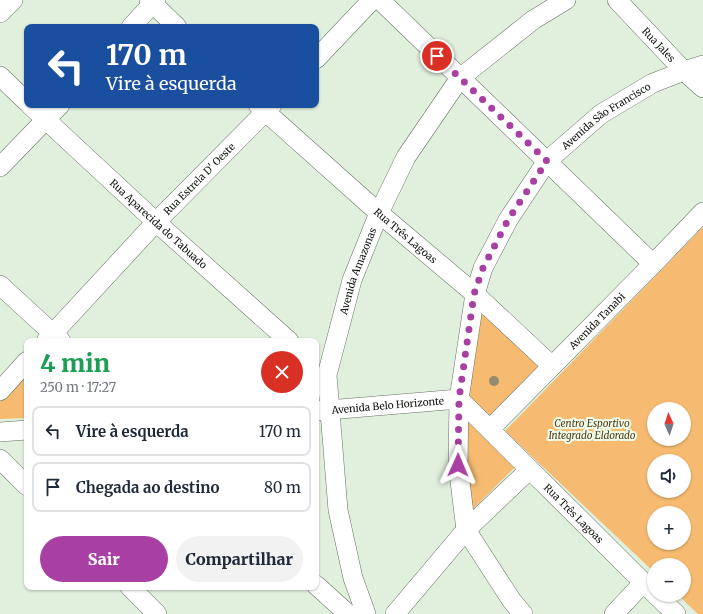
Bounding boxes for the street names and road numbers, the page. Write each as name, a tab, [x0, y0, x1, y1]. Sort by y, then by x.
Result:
street label: Rua Jales	[639, 24, 678, 65]
street label: Avenida São Francisco	[558, 79, 653, 153]
street label: Rua Estrela D' Oeste	[160, 140, 237, 217]
street label: Rua Aparecida do Tabuado	[107, 176, 210, 271]
street label: Rua Três Lagoas	[371, 205, 440, 266]
street label: Avenida Amazonas	[336, 225, 379, 317]
street label: Avenida Tanabi	[565, 290, 628, 353]
street label: Avenida Belo Horizonte	[330, 394, 444, 416]
street label: Rua Três Lagoas	[541, 481, 606, 546]

